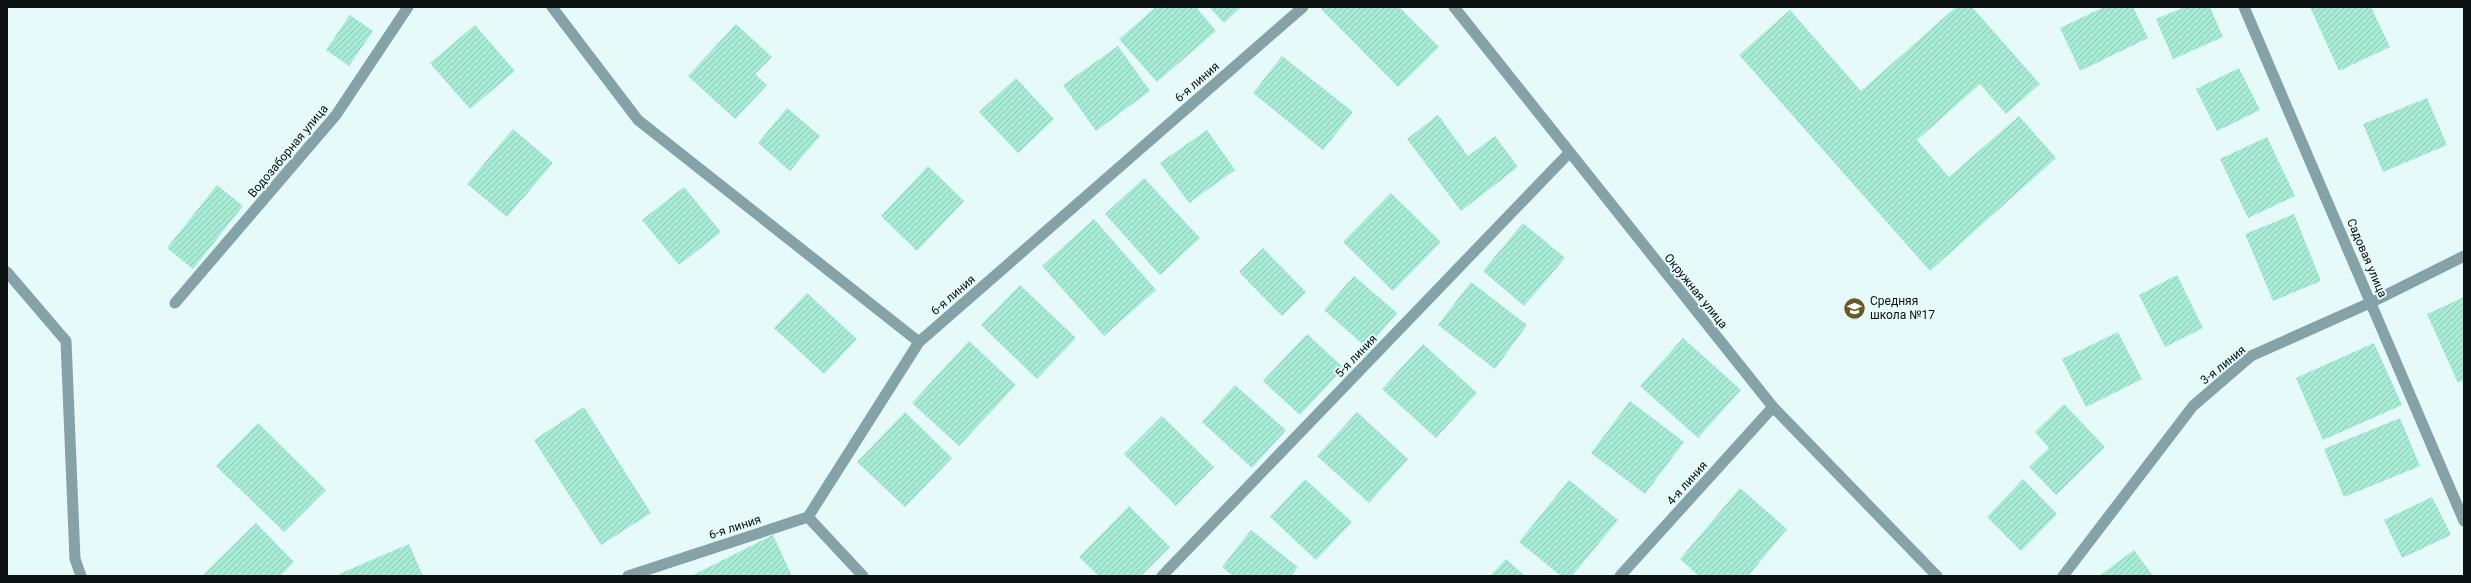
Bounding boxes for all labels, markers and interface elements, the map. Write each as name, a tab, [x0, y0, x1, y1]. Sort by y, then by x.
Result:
street label: 6-я линия	[1172, 59, 1222, 105]
street label: Водозаборная улица	[245, 102, 331, 200]
street label: Садовая улица	[2344, 216, 2390, 300]
street label: Окружная улица	[1662, 251, 1730, 331]
street label: 6-я линия	[928, 272, 978, 318]
place label: Средняя школа №17	[1870, 294, 1935, 322]
school or university icon: Средняя школа №17	[1841, 295, 1867, 321]
street label: 5-я линия	[1332, 332, 1380, 380]
street label: 3-я линия	[2198, 343, 2248, 387]
street label: 4-я линия	[1664, 458, 1710, 508]
street label: 6-я линия	[707, 512, 763, 542]

